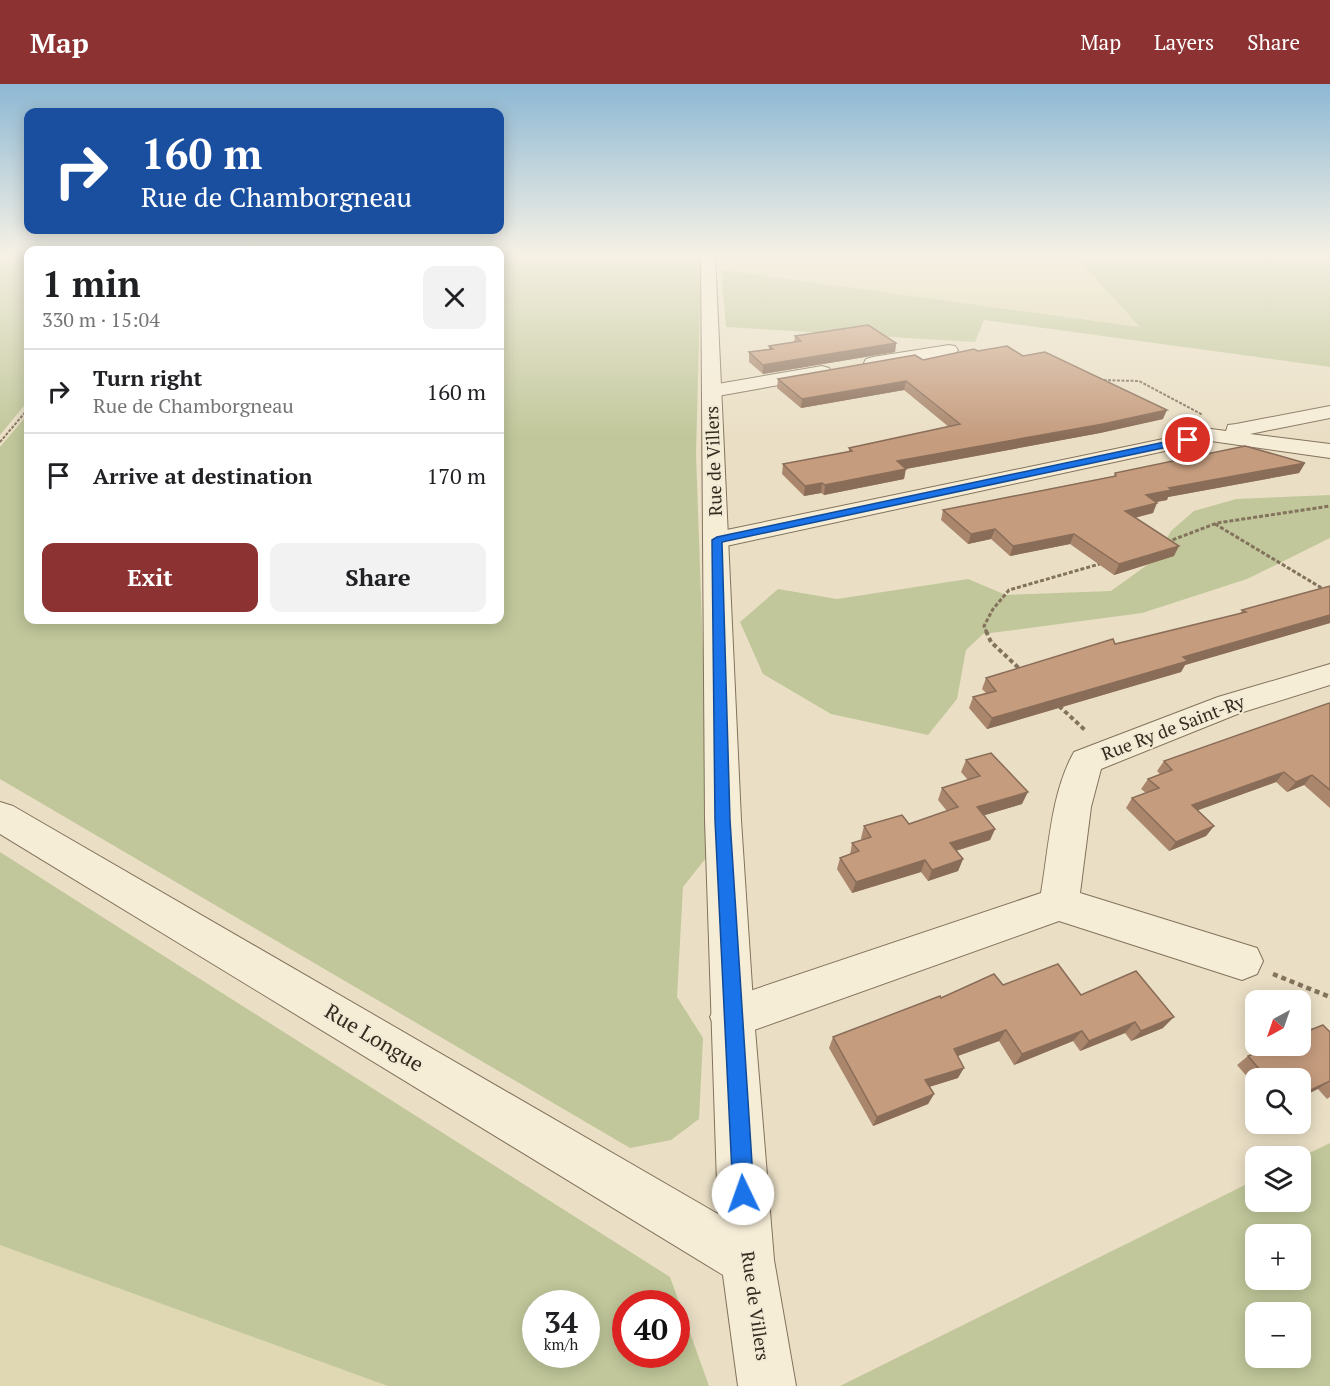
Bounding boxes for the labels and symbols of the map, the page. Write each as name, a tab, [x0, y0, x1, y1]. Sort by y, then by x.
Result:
street label: Rue de Villers	[699, 405, 727, 517]
pin	[1162, 414, 1213, 465]
street label: Rue Ry de Saint-Ry	[1098, 688, 1248, 765]
north arrow	[1245, 990, 1311, 1056]
street label: Rue Longue	[320, 997, 429, 1078]
position arrow	[711, 1162, 775, 1226]
street label: Rue de Villers	[736, 1250, 776, 1362]
speed limit sign: 40	[612, 1290, 690, 1368]

